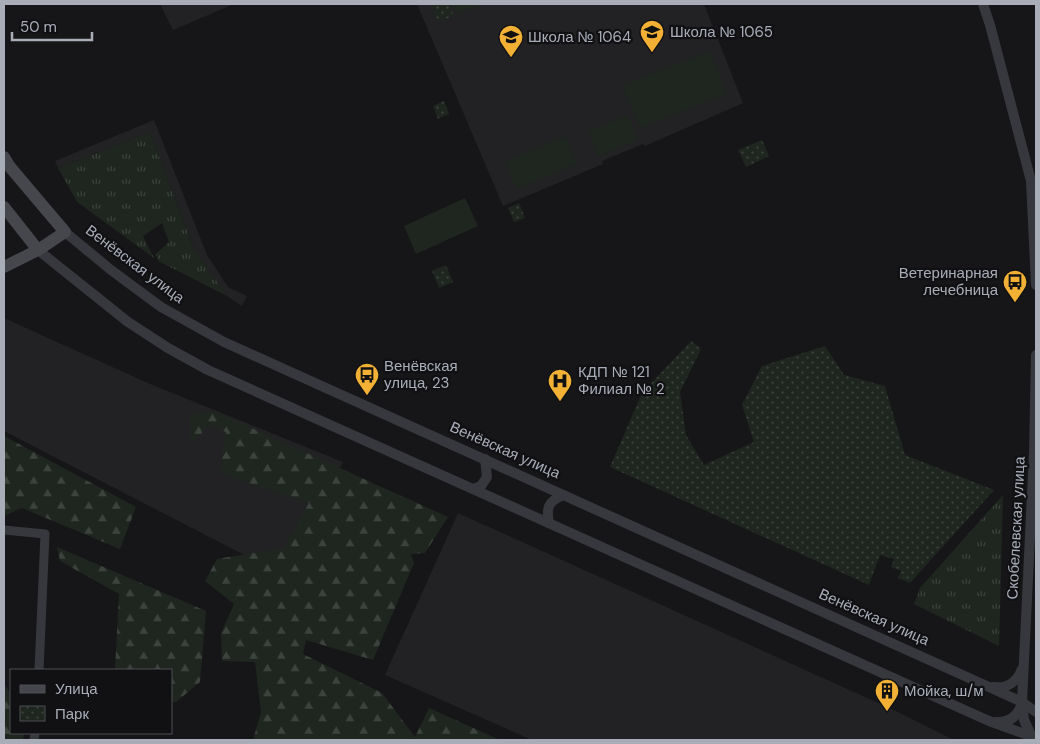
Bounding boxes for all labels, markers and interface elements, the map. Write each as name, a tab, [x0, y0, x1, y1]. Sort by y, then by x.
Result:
scale bar	[12, 10, 92, 42]
text: 50 m	[20, 17, 57, 37]
school or university icon: Школа № 1065	[639, 19, 665, 53]
place label: Школа № 1065	[670, 22, 773, 42]
school or university icon: Школа № 1064	[498, 24, 524, 58]
place label: Школа № 1064	[528, 27, 631, 47]
street label: Венёвская улица	[82, 220, 189, 308]
place label: Ветеринарная лечебница	[899, 263, 999, 300]
bus stop icon: Ветеринарная лечебница	[1002, 269, 1028, 303]
place label: Венёвская улица, 23	[384, 356, 458, 393]
bus stop icon: Венёвская улица, 23	[354, 362, 380, 396]
place label: КДП № 121 Филиал № 2	[578, 362, 665, 399]
hospital icon: КДП № 121 Филиал № 2	[547, 368, 573, 402]
street label: Венёвская улица	[447, 417, 564, 484]
street label: Скобелевская улица	[1002, 455, 1030, 600]
street label: Венёвская улица	[816, 584, 933, 651]
legend	[10, 669, 172, 734]
building icon: Мойка, ш/м	[874, 678, 900, 712]
text: Улица	[55, 679, 98, 699]
place label: Мойка, ш/м	[904, 681, 984, 701]
text: Парк	[55, 704, 89, 724]

